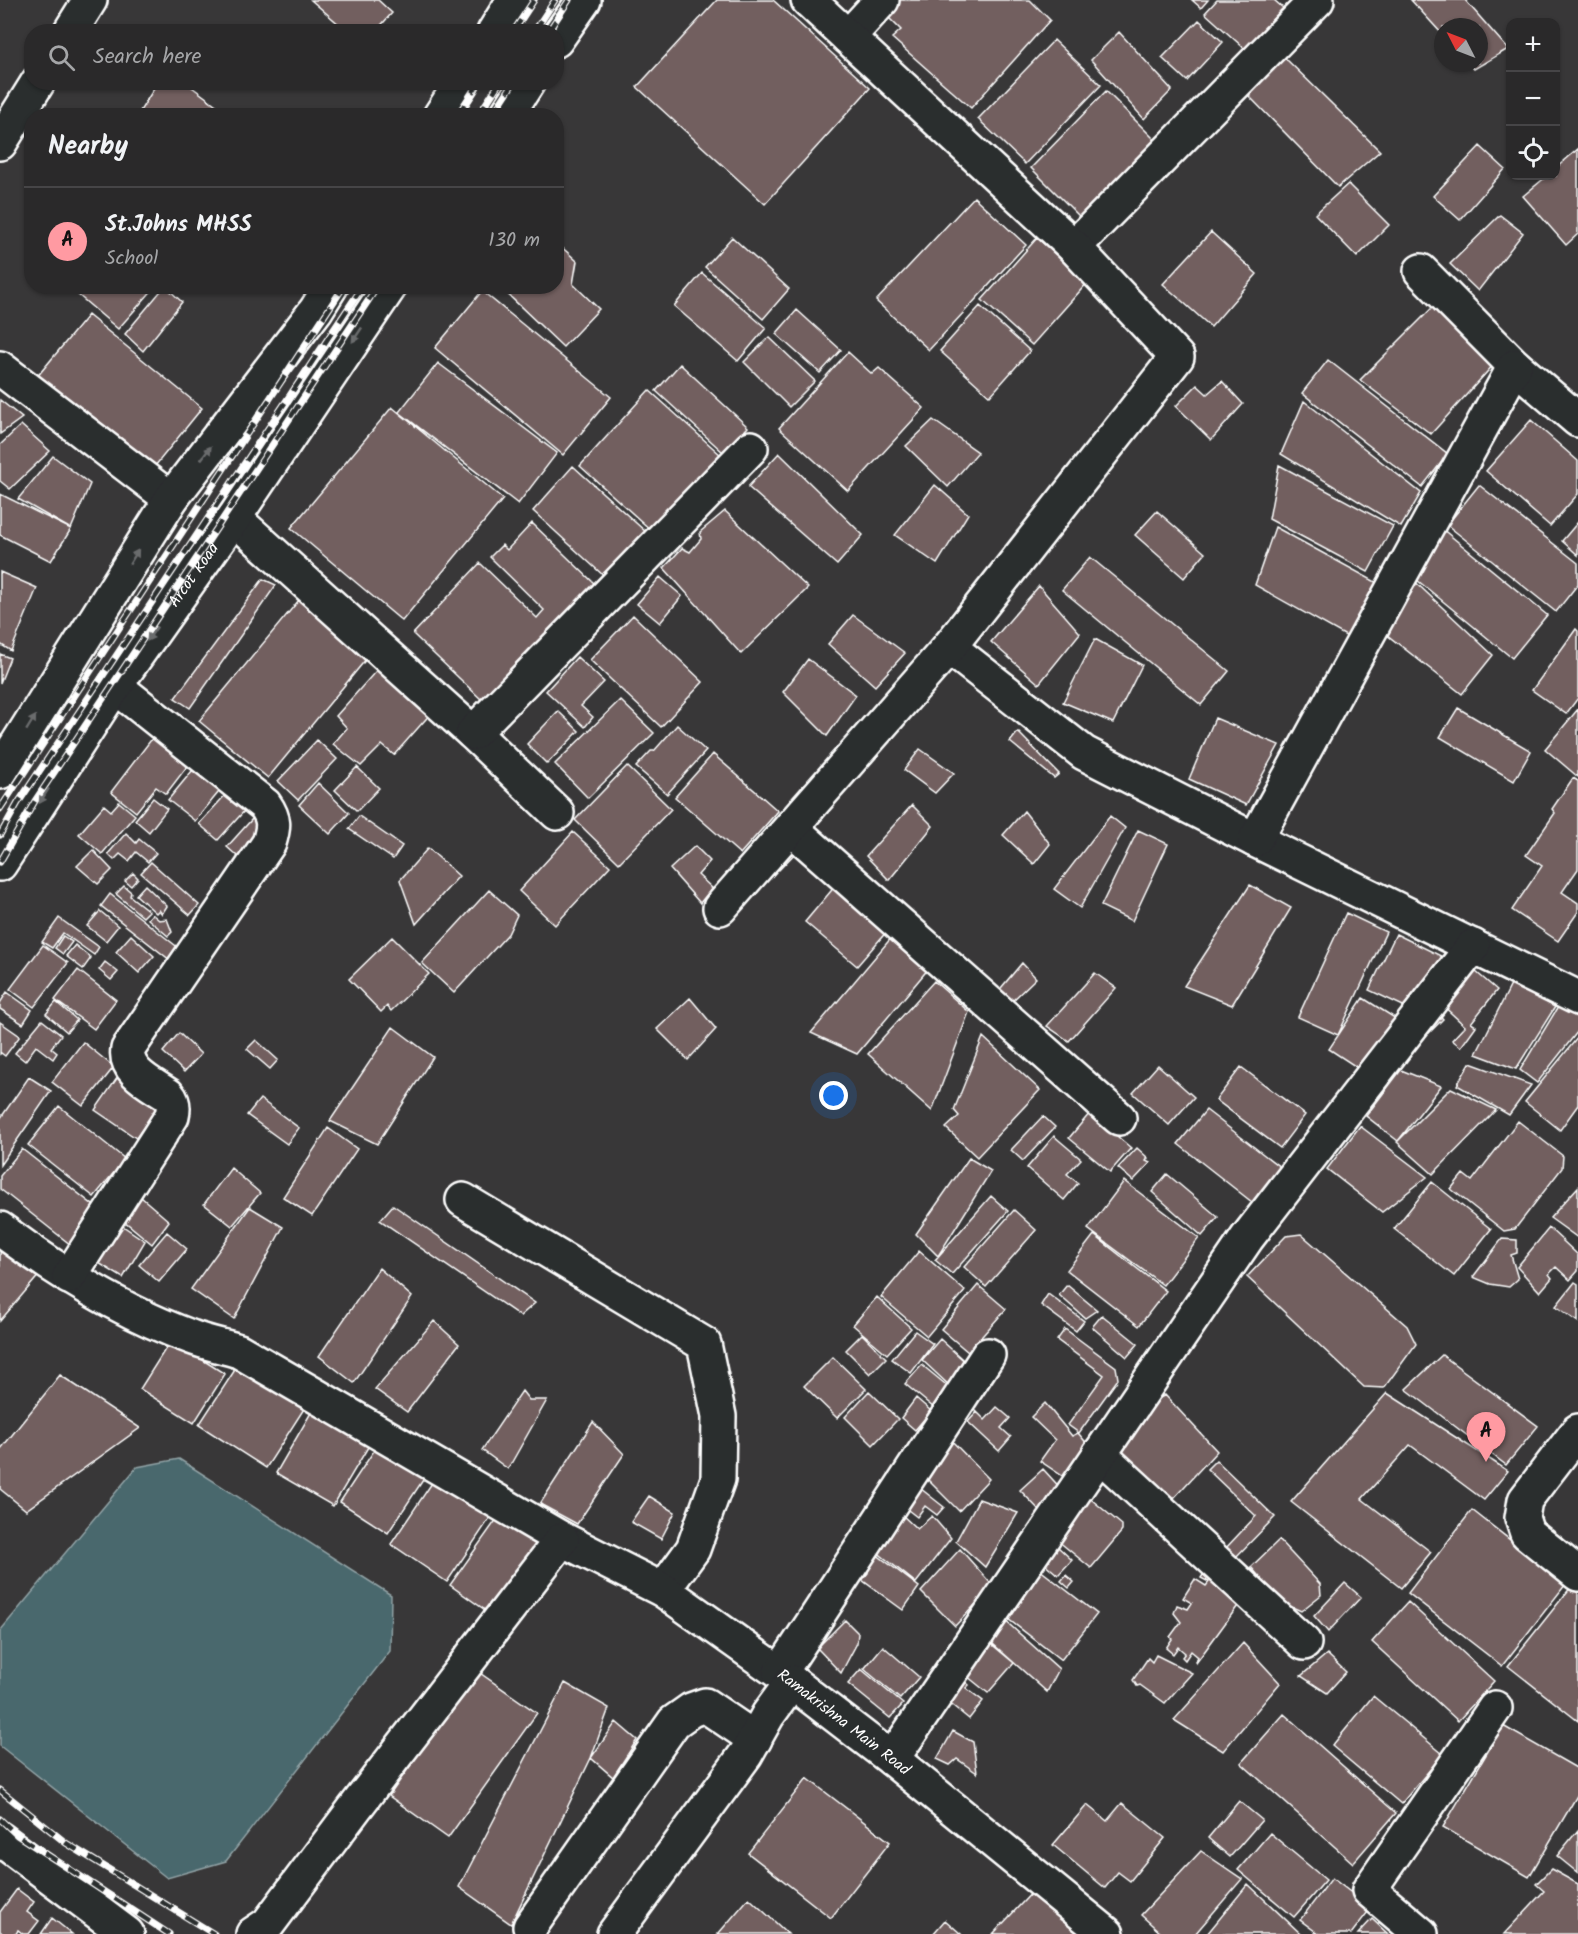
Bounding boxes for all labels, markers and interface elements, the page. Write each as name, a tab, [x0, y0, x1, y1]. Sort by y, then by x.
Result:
north arrow	[1434, 18, 1488, 72]
map controls	[1506, 18, 1560, 180]
button: +	[1506, 18, 1560, 72]
search box	[24, 24, 564, 90]
text: Search here	[93, 40, 201, 75]
icon: search	[45, 41, 78, 74]
button: −	[1506, 72, 1560, 126]
text: Nearby	[48, 126, 128, 168]
button: locate	[1506, 126, 1560, 180]
text: St.Johns MHSS	[105, 208, 252, 243]
text: A	[61, 225, 74, 257]
text: 130 m	[488, 225, 540, 257]
text: School	[105, 243, 158, 275]
one-way arrow	[352, 327, 363, 343]
one-way arrow	[200, 445, 213, 461]
street label: Arcot Road	[162, 537, 226, 612]
one-way arrow	[129, 549, 140, 566]
one-way arrow	[146, 626, 158, 642]
one-way arrow	[25, 715, 36, 731]
one-way arrow	[38, 788, 50, 804]
your location	[819, 1081, 848, 1110]
pin: A	[1466, 1412, 1506, 1462]
street label: Ramakrishna Main Road	[772, 1663, 917, 1782]

